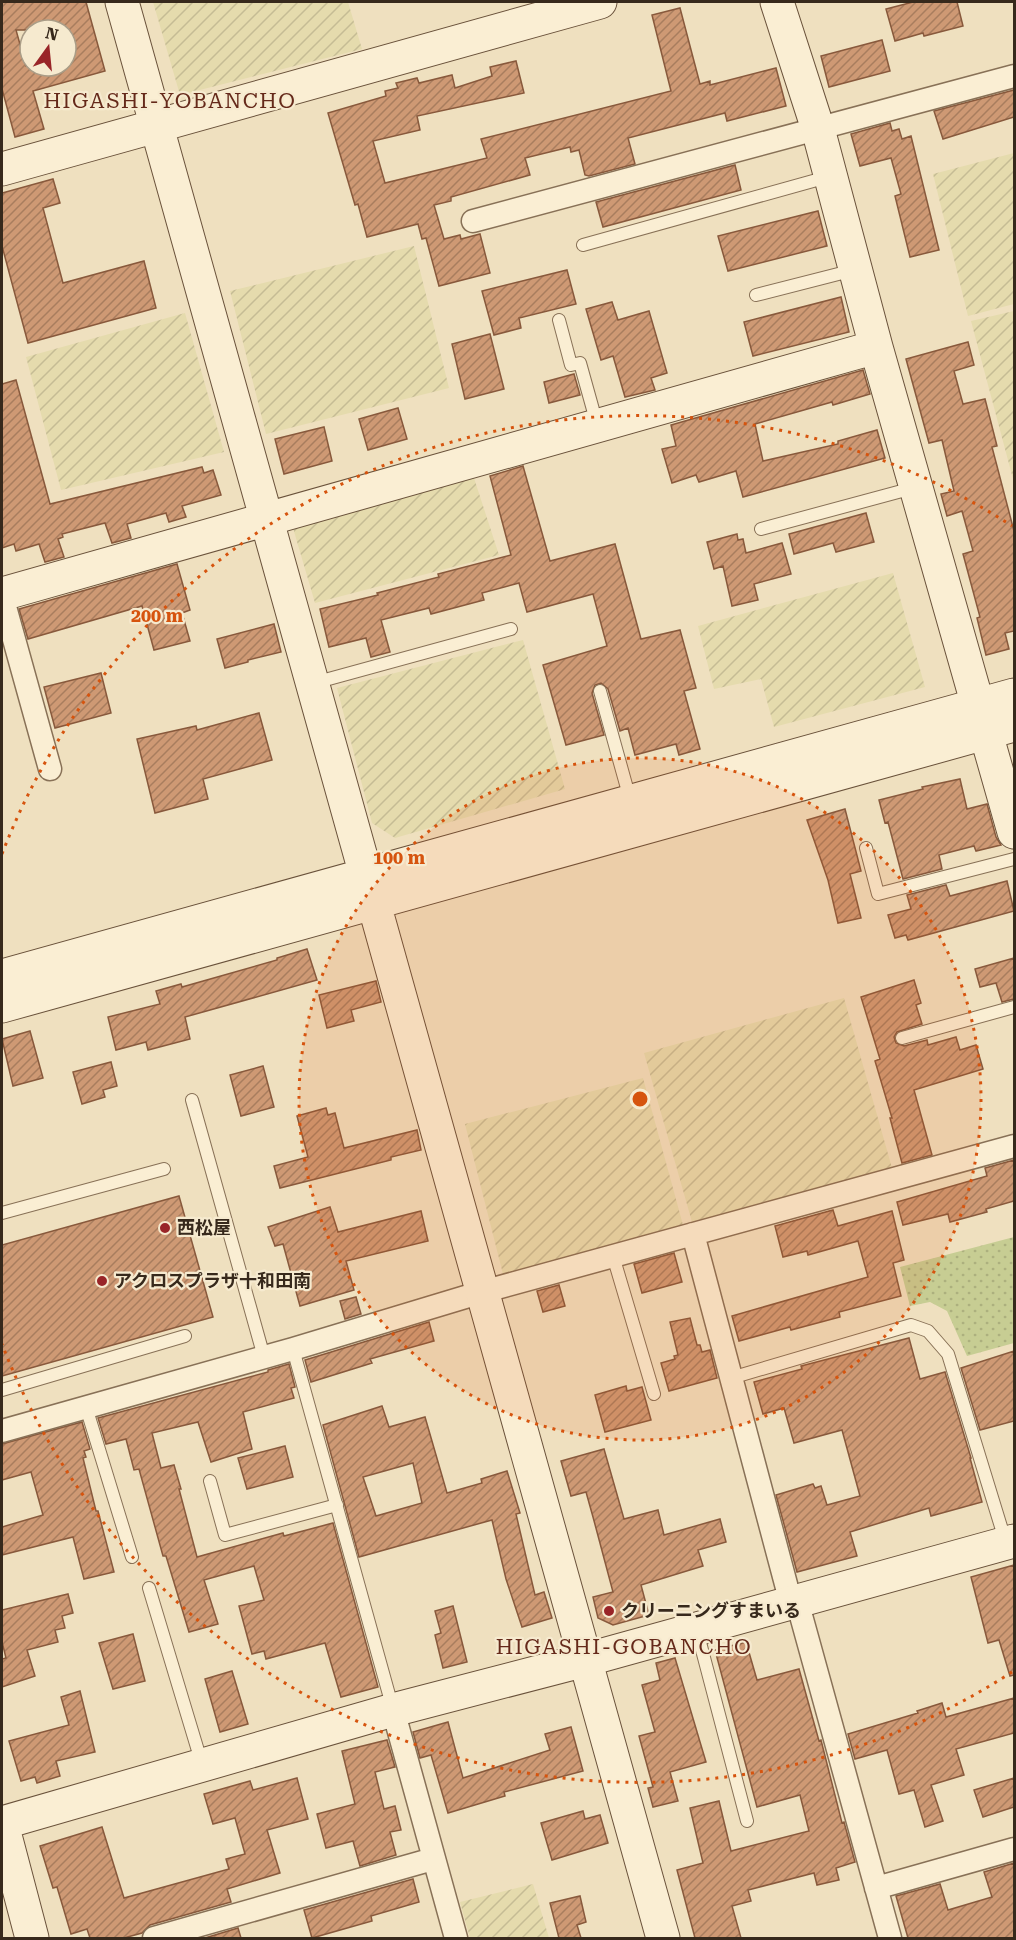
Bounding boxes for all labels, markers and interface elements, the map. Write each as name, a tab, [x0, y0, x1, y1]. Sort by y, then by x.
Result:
north arrow	[18, 18, 78, 78]
text: N	[43, 23, 60, 45]
district label: HIGASHI-YOBANCHO	[44, 89, 296, 113]
text: 200 m	[131, 605, 184, 626]
text: 100 m	[373, 847, 426, 868]
centre of rings	[630, 1089, 650, 1109]
place label: 西松屋	[177, 1217, 231, 1238]
marker: 西松屋	[158, 1221, 172, 1235]
place label: アクロスプラザ十和田南	[114, 1270, 311, 1291]
marker: アクロスプラザ十和田南	[95, 1274, 109, 1288]
place label: クリーニングすまいる	[621, 1600, 801, 1621]
marker: クリーニングすまいる	[602, 1604, 616, 1618]
district label: HIGASHI-GOBANCHO	[496, 1635, 752, 1659]

